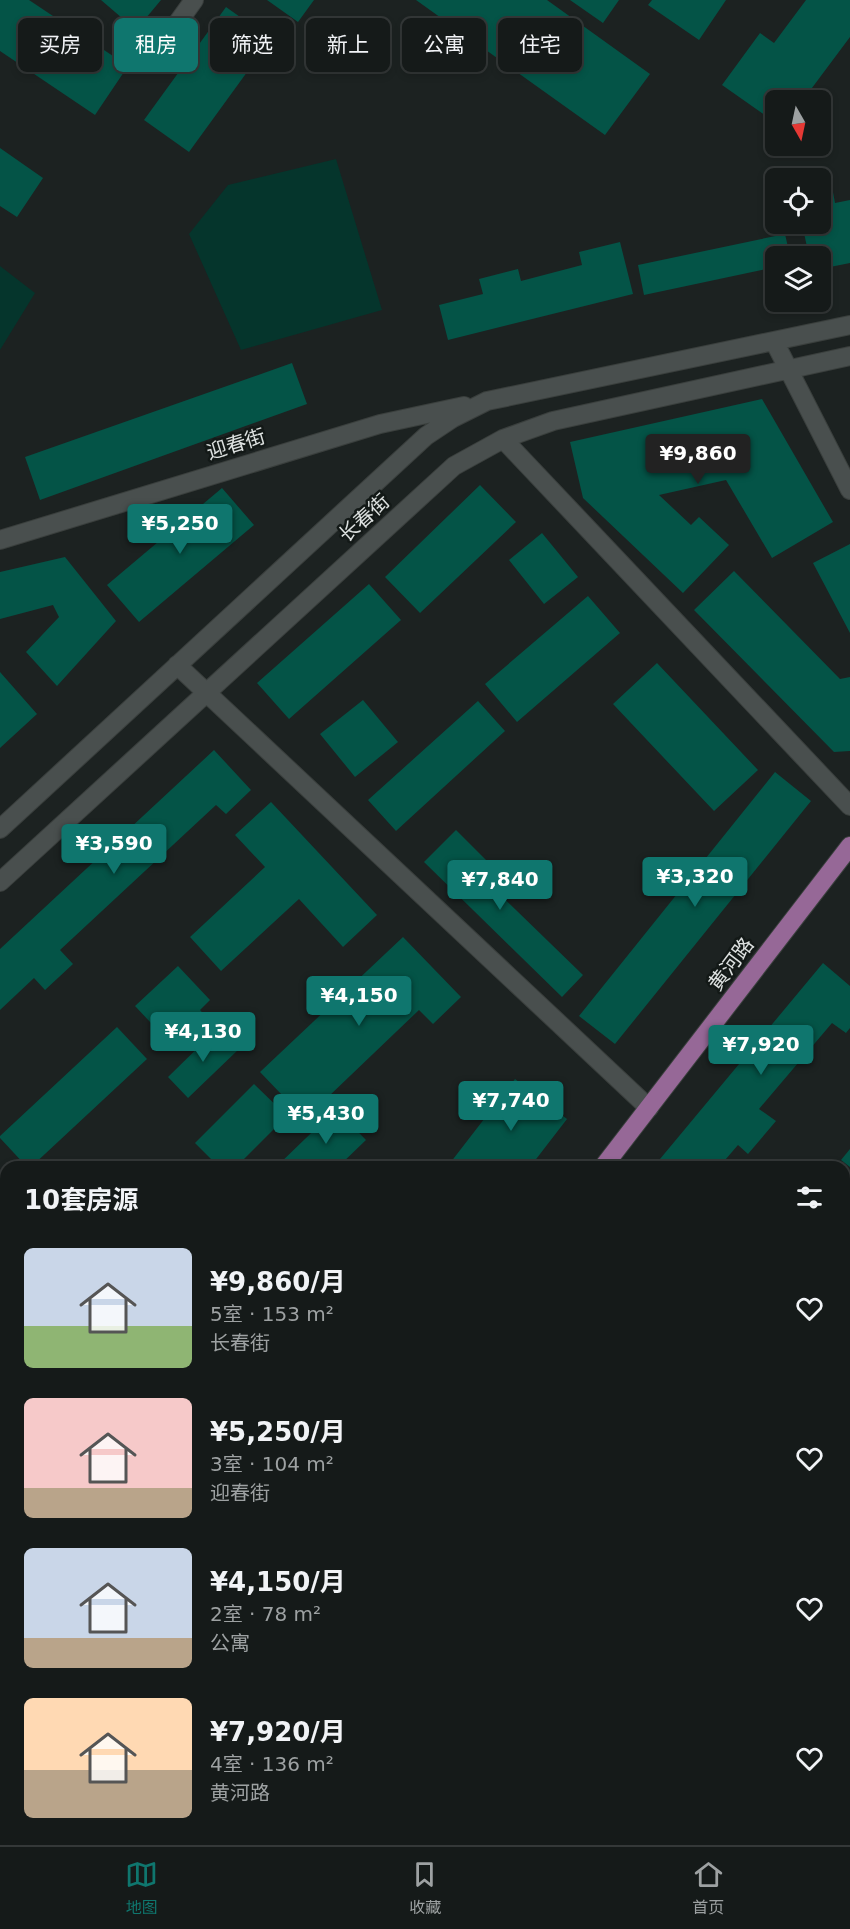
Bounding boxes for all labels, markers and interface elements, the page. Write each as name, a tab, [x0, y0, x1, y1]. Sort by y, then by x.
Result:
chip: 买房	[18, 18, 102, 72]
chip: 租房	[114, 18, 198, 72]
chip: 筛选	[210, 18, 294, 72]
chip: 新上	[306, 18, 390, 72]
chip: 公寓	[402, 18, 486, 72]
chip: 住宅	[498, 18, 582, 72]
north arrow	[765, 90, 831, 156]
map controls	[765, 90, 831, 312]
button: locate	[765, 168, 831, 234]
button: layers	[765, 246, 831, 312]
street label: 迎春街	[204, 424, 268, 464]
pin: ¥9,860	[649, 434, 747, 485]
text: ¥9,860	[659, 441, 737, 465]
street label: 长春街	[334, 489, 394, 547]
pin: ¥5,250	[131, 504, 229, 555]
text: ¥5,250	[141, 511, 219, 535]
pin: ¥3,590	[65, 824, 163, 875]
text: ¥3,590	[75, 831, 153, 855]
pin: ¥3,320	[646, 857, 744, 908]
pin: ¥7,840	[451, 860, 549, 911]
text: ¥3,320	[656, 864, 734, 888]
text: ¥7,840	[461, 867, 539, 891]
street label: 黄河路	[703, 933, 759, 995]
pin: ¥4,150	[310, 976, 408, 1027]
text: ¥4,150	[320, 983, 398, 1007]
pin: ¥4,130	[154, 1012, 252, 1063]
text: ¥4,130	[164, 1019, 242, 1043]
pin: ¥7,920	[712, 1025, 810, 1076]
text: ¥7,920	[722, 1032, 800, 1056]
pin: ¥7,740	[462, 1081, 560, 1132]
text: ¥7,740	[472, 1088, 550, 1112]
pin: ¥5,430	[277, 1094, 375, 1145]
text: ¥5,430	[287, 1101, 365, 1125]
icon: filters	[793, 1181, 826, 1214]
text: 10套房源	[24, 1185, 138, 1215]
text: ¥9,860/月	[210, 1267, 346, 1297]
icon: home	[72, 1272, 144, 1344]
icon: heart	[793, 1292, 826, 1325]
text: 5室 · 153 m²	[210, 1302, 334, 1326]
text: 长春街	[210, 1331, 270, 1355]
text: ¥5,250/月	[210, 1417, 346, 1447]
icon: home	[72, 1422, 144, 1494]
icon: heart	[793, 1442, 826, 1475]
text: 3室 · 104 m²	[210, 1452, 334, 1476]
text: 迎春街	[210, 1481, 270, 1505]
text: ¥4,150/月	[210, 1567, 346, 1597]
icon: home	[72, 1572, 144, 1644]
icon: heart	[793, 1592, 826, 1625]
text: 2室 · 78 m²	[210, 1602, 321, 1626]
text: 公寓	[210, 1631, 250, 1655]
text: ¥7,920/月	[210, 1717, 346, 1747]
icon: home	[72, 1722, 144, 1794]
icon: heart	[793, 1742, 826, 1775]
text: 4室 · 136 m²	[210, 1752, 334, 1776]
text: 黄河路	[210, 1781, 270, 1805]
tab: 地图	[125, 1858, 158, 1918]
tab: 收藏	[408, 1858, 441, 1918]
tab: 首页	[692, 1858, 725, 1918]

